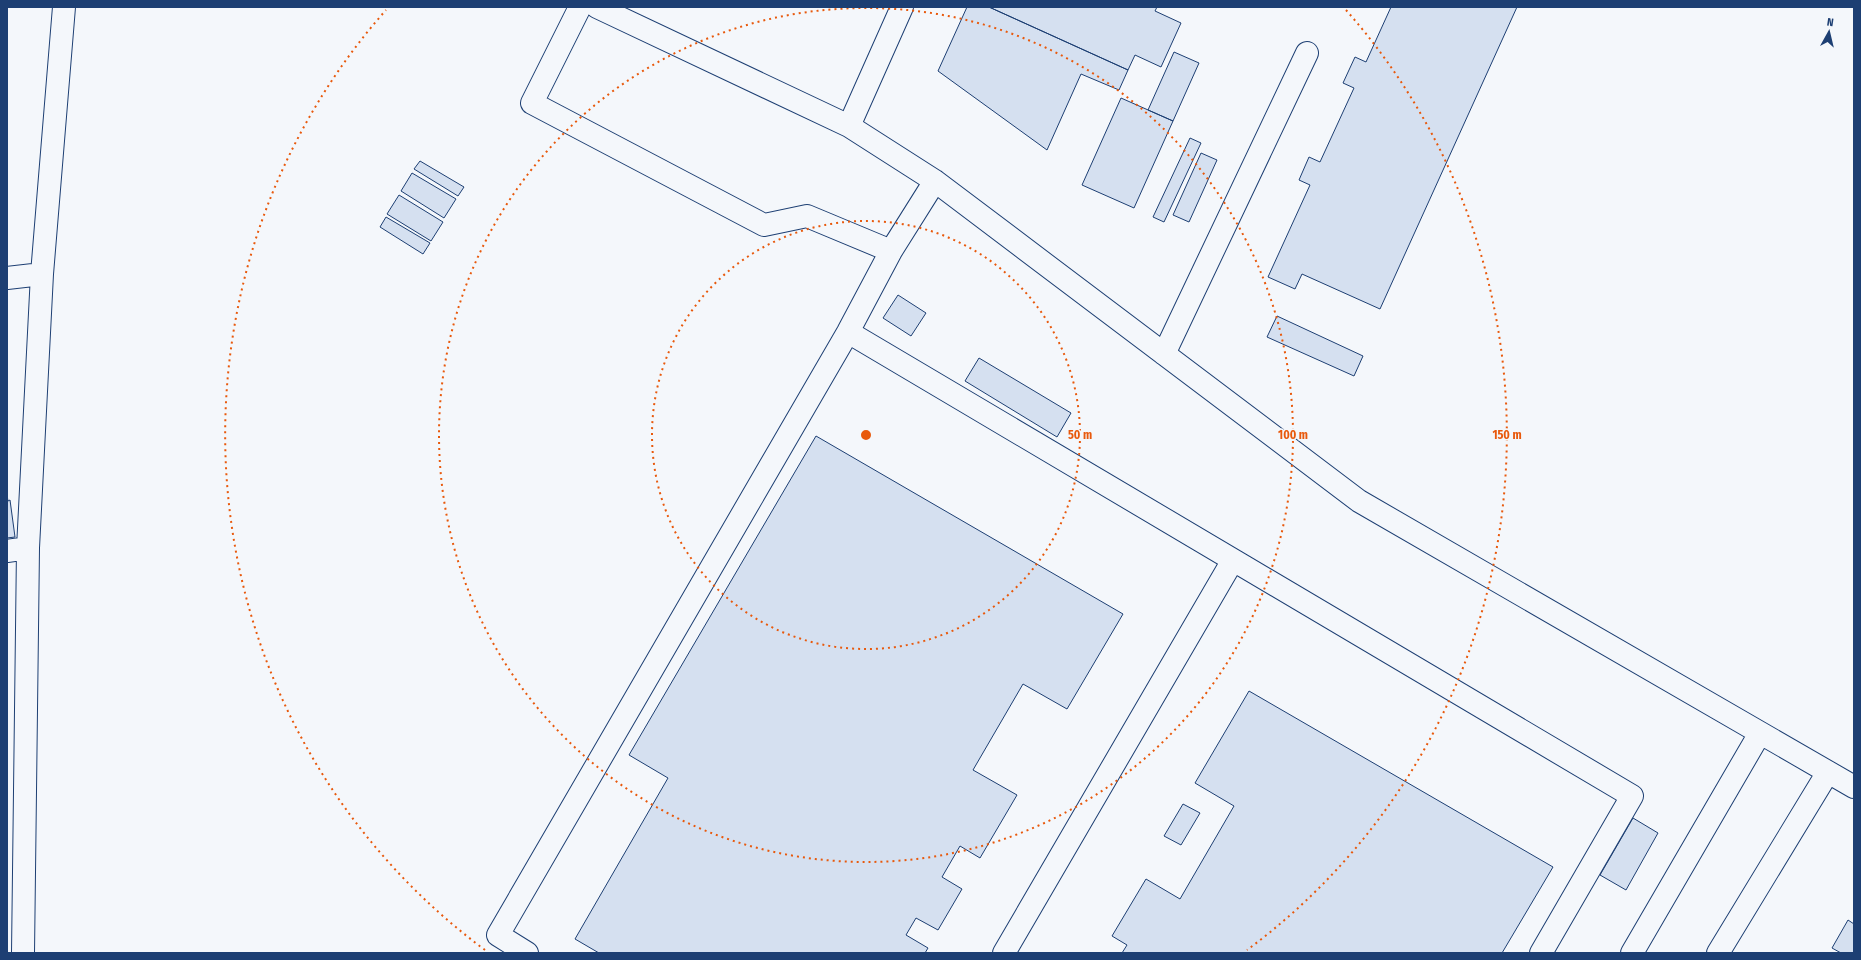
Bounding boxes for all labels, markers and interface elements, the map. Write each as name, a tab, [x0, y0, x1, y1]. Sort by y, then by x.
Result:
north arrow	[1809, 12, 1849, 52]
text: N	[1826, 16, 1834, 29]
centre of rings	[859, 428, 873, 442]
text: 50 m	[1068, 428, 1092, 442]
text: 100 m	[1278, 428, 1308, 442]
text: 150 m	[1492, 428, 1522, 442]

